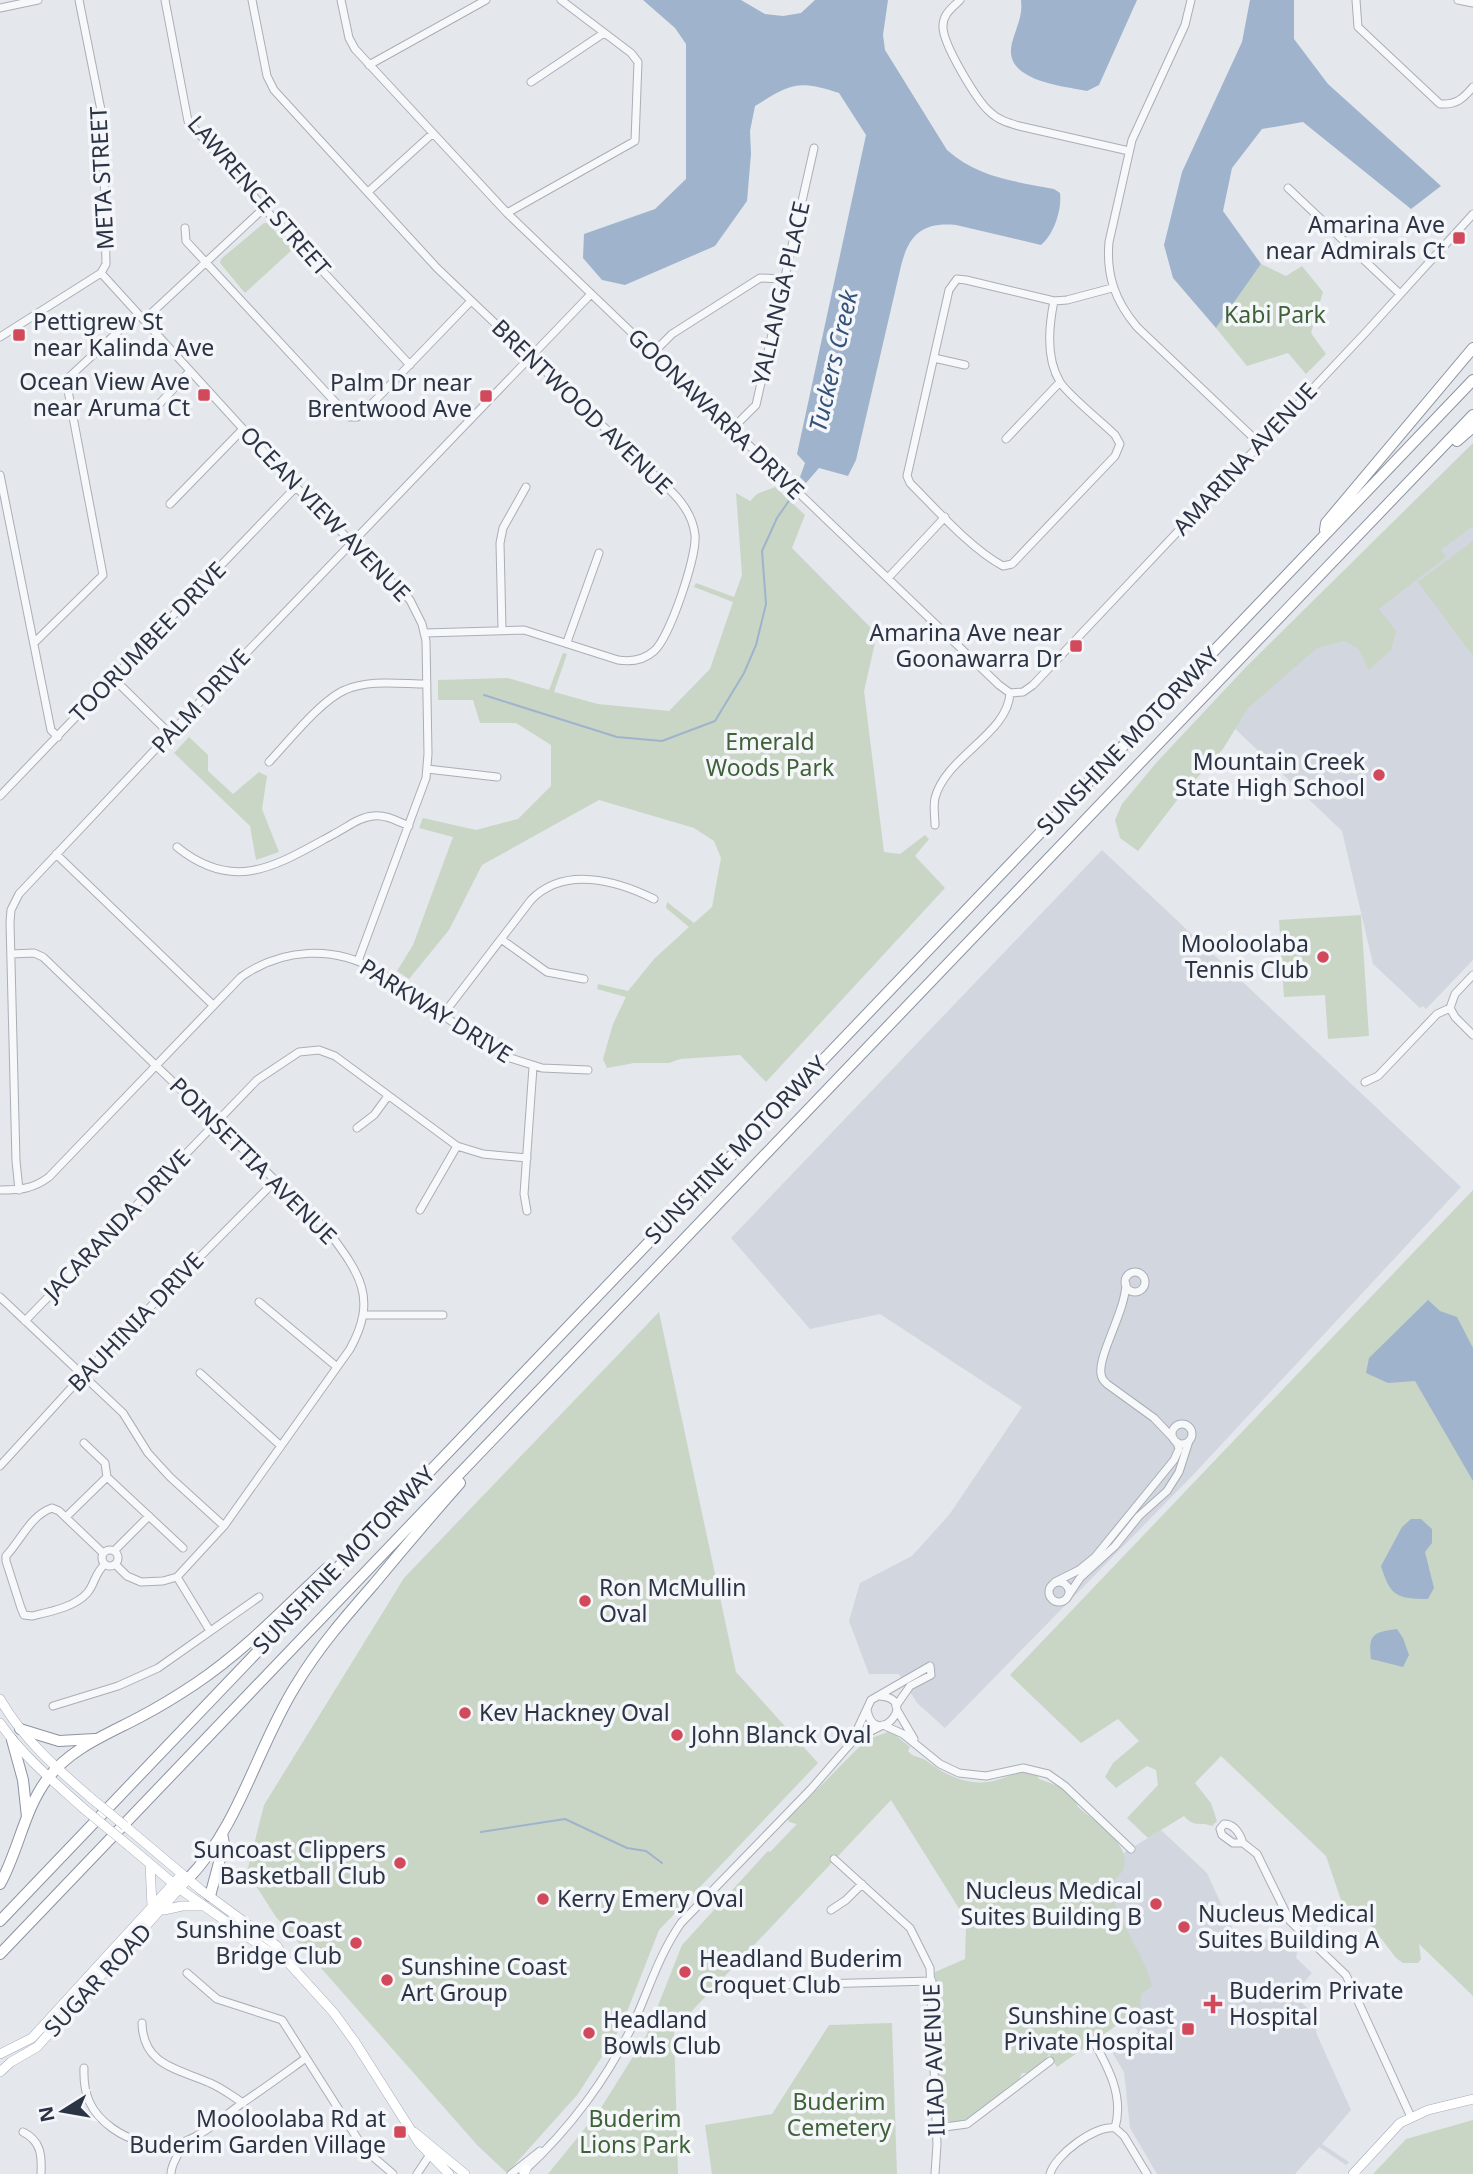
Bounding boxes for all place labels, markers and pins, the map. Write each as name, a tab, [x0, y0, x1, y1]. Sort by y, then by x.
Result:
place label: Amarina Ave near Admirals Ct	[1265, 208, 1445, 266]
marker: Amarina Ave near Admirals Ct	[1451, 230, 1467, 246]
place label: Pettigrew St near Kalinda Ave	[33, 305, 214, 363]
marker: Pettigrew St near Kalinda Ave	[11, 327, 27, 343]
place label: Ocean View Ave near Aruma Ct	[19, 365, 190, 423]
place label: Palm Dr near Brentwood Ave	[307, 366, 472, 424]
marker: Ocean View Ave near Aruma Ct	[196, 387, 212, 403]
marker: Palm Dr near Brentwood Ave	[478, 388, 494, 404]
place label: Amarina Ave near Goonawarra Dr	[869, 616, 1062, 674]
marker: Amarina Ave near Goonawarra Dr	[1068, 638, 1084, 654]
place label: Mountain Creek State High School	[1175, 745, 1366, 803]
marker: Mountain Creek State High School	[1371, 767, 1387, 783]
place label: Mooloolaba Tennis Club	[1181, 927, 1309, 985]
marker: Mooloolaba Tennis Club	[1315, 949, 1331, 965]
place label: Ron McMullin Oval	[599, 1571, 746, 1629]
marker: Ron McMullin Oval	[577, 1593, 593, 1609]
place label: Kev Hackney Oval	[479, 1696, 670, 1728]
marker: Kev Hackney Oval	[457, 1705, 473, 1721]
place label: John Blanck Oval	[689, 1718, 871, 1750]
marker: John Blanck Oval	[669, 1727, 685, 1743]
place label: Suncoast Clippers Basketball Club	[194, 1833, 386, 1891]
marker: Suncoast Clippers Basketball Club	[392, 1855, 408, 1871]
place label: Nucleus Medical Suites Building B	[961, 1874, 1142, 1932]
place label: Kerry Emery Oval	[557, 1882, 744, 1914]
marker: Kerry Emery Oval	[535, 1891, 551, 1907]
marker: Nucleus Medical Suites Building B	[1148, 1896, 1164, 1912]
place label: Nucleus Medical Suites Building A	[1198, 1897, 1379, 1955]
place label: Sunshine Coast Bridge Club	[176, 1913, 342, 1971]
marker: Nucleus Medical Suites Building A	[1176, 1919, 1192, 1935]
marker: Sunshine Coast Bridge Club	[348, 1935, 364, 1951]
place label: Headland Buderim Croquet Club	[699, 1942, 902, 2000]
place label: Sunshine Coast Art Group	[401, 1950, 567, 2008]
marker: Headland Buderim Croquet Club	[677, 1964, 693, 1980]
marker: Sunshine Coast Art Group	[379, 1972, 395, 1988]
place label: Buderim Private Hospital	[1229, 1974, 1403, 2032]
marker: Buderim Private Hospital	[1203, 1994, 1223, 2014]
place label: Sunshine Coast Private Hospital	[1004, 1999, 1174, 2057]
place label: Headland Bowls Club	[603, 2003, 721, 2061]
marker: Sunshine Coast Private Hospital	[1180, 2021, 1196, 2037]
marker: Headland Bowls Club	[581, 2025, 597, 2041]
place label: Mooloolaba Rd at Buderim Garden Village	[129, 2102, 386, 2160]
marker: Mooloolaba Rd at Buderim Garden Village	[392, 2124, 408, 2140]

